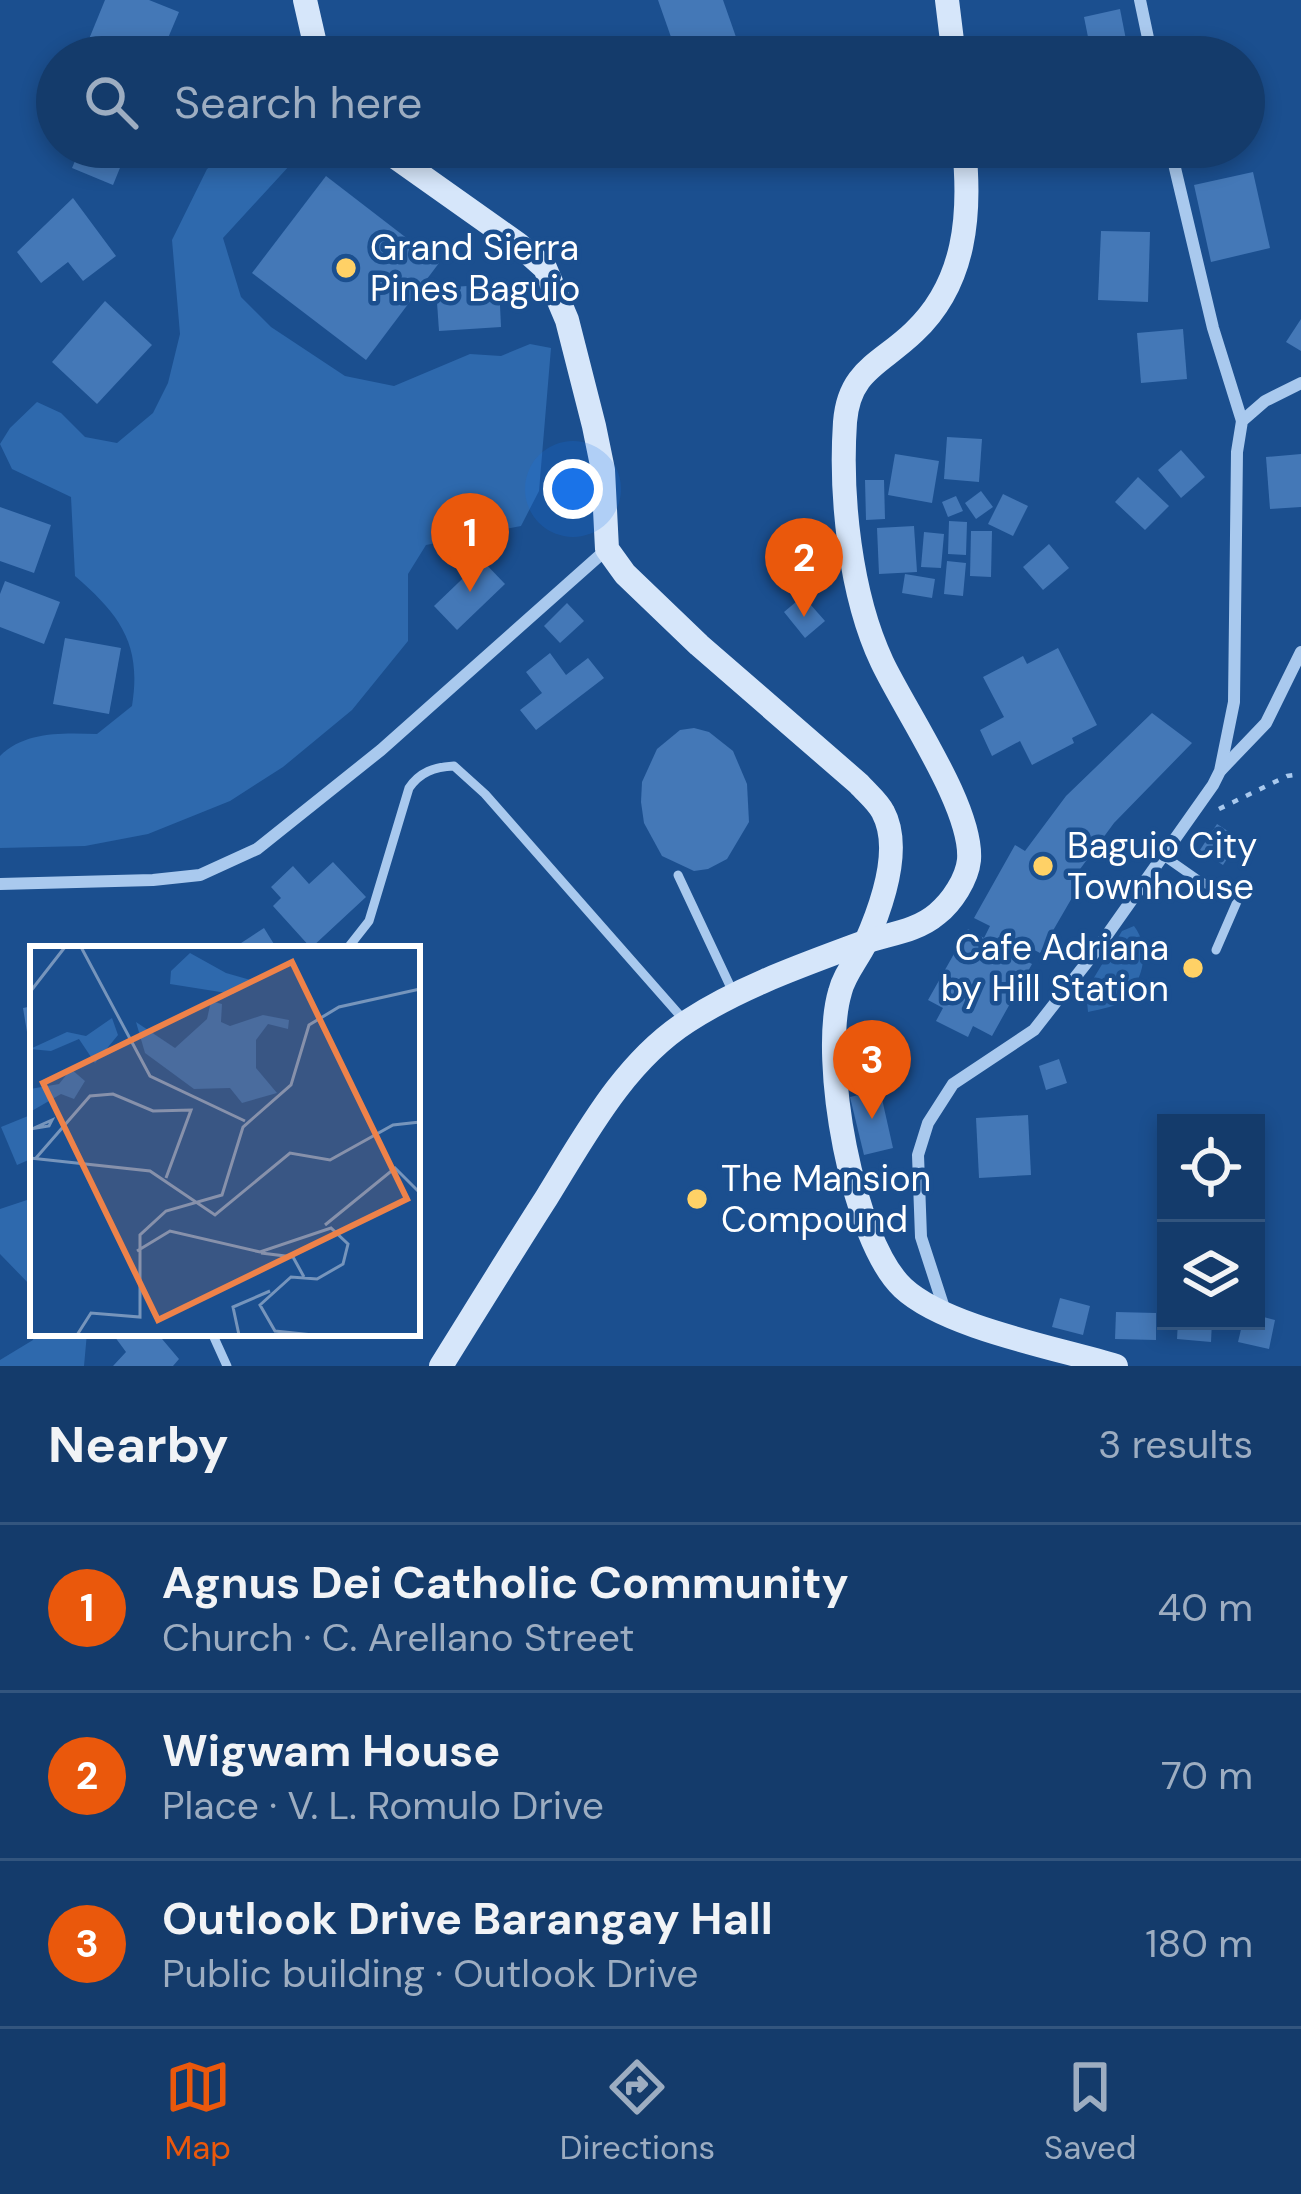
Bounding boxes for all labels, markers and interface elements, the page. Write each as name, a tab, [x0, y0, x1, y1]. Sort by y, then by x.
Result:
search box	[36, 36, 1265, 168]
icon: search	[78, 69, 144, 135]
text: Search here	[174, 73, 422, 132]
place label: Grand Sierra Pines Baguio	[370, 224, 580, 312]
marker: Grand Sierra Pines Baguio	[333, 255, 359, 281]
your location	[543, 459, 603, 519]
pin: 1	[431, 493, 509, 592]
pin: 2	[765, 518, 843, 617]
place label: Baguio City Townhouse	[1067, 822, 1257, 910]
marker: Baguio City Townhouse	[1030, 853, 1056, 879]
place label: Cafe Adriana by Hill Station	[941, 924, 1169, 1012]
inset map	[30, 946, 420, 1336]
marker: Cafe Adriana by Hill Station	[1180, 955, 1206, 981]
pin: 3	[833, 1020, 911, 1119]
map controls	[1157, 1114, 1265, 1330]
button: locate	[1157, 1114, 1265, 1222]
place label: The Mansion Compound	[721, 1155, 931, 1243]
marker: The Mansion Compound	[684, 1186, 710, 1212]
button: layers	[1157, 1222, 1265, 1330]
text: Nearby	[48, 1411, 229, 1478]
text: 3 results	[1098, 1419, 1253, 1470]
text: Agnus Dei Catholic Community	[162, 1553, 849, 1612]
text: 1	[80, 1582, 94, 1633]
text: 40 m	[1158, 1582, 1253, 1633]
text: Church · C. Arellano Street	[162, 1612, 634, 1663]
text: Wigwam House	[162, 1721, 500, 1780]
text: 2	[76, 1750, 98, 1801]
text: 70 m	[1161, 1750, 1253, 1801]
text: Place · V. L. Romulo Drive	[162, 1780, 604, 1831]
text: Outlook Drive Barangay Hall	[162, 1889, 773, 1948]
text: 3	[75, 1918, 99, 1969]
text: 180 m	[1145, 1918, 1253, 1969]
text: Public building · Outlook Drive	[162, 1948, 699, 1999]
tab: Map	[164, 2054, 231, 2169]
tab: Directions	[560, 2054, 715, 2169]
tab: Saved	[1044, 2054, 1137, 2169]

